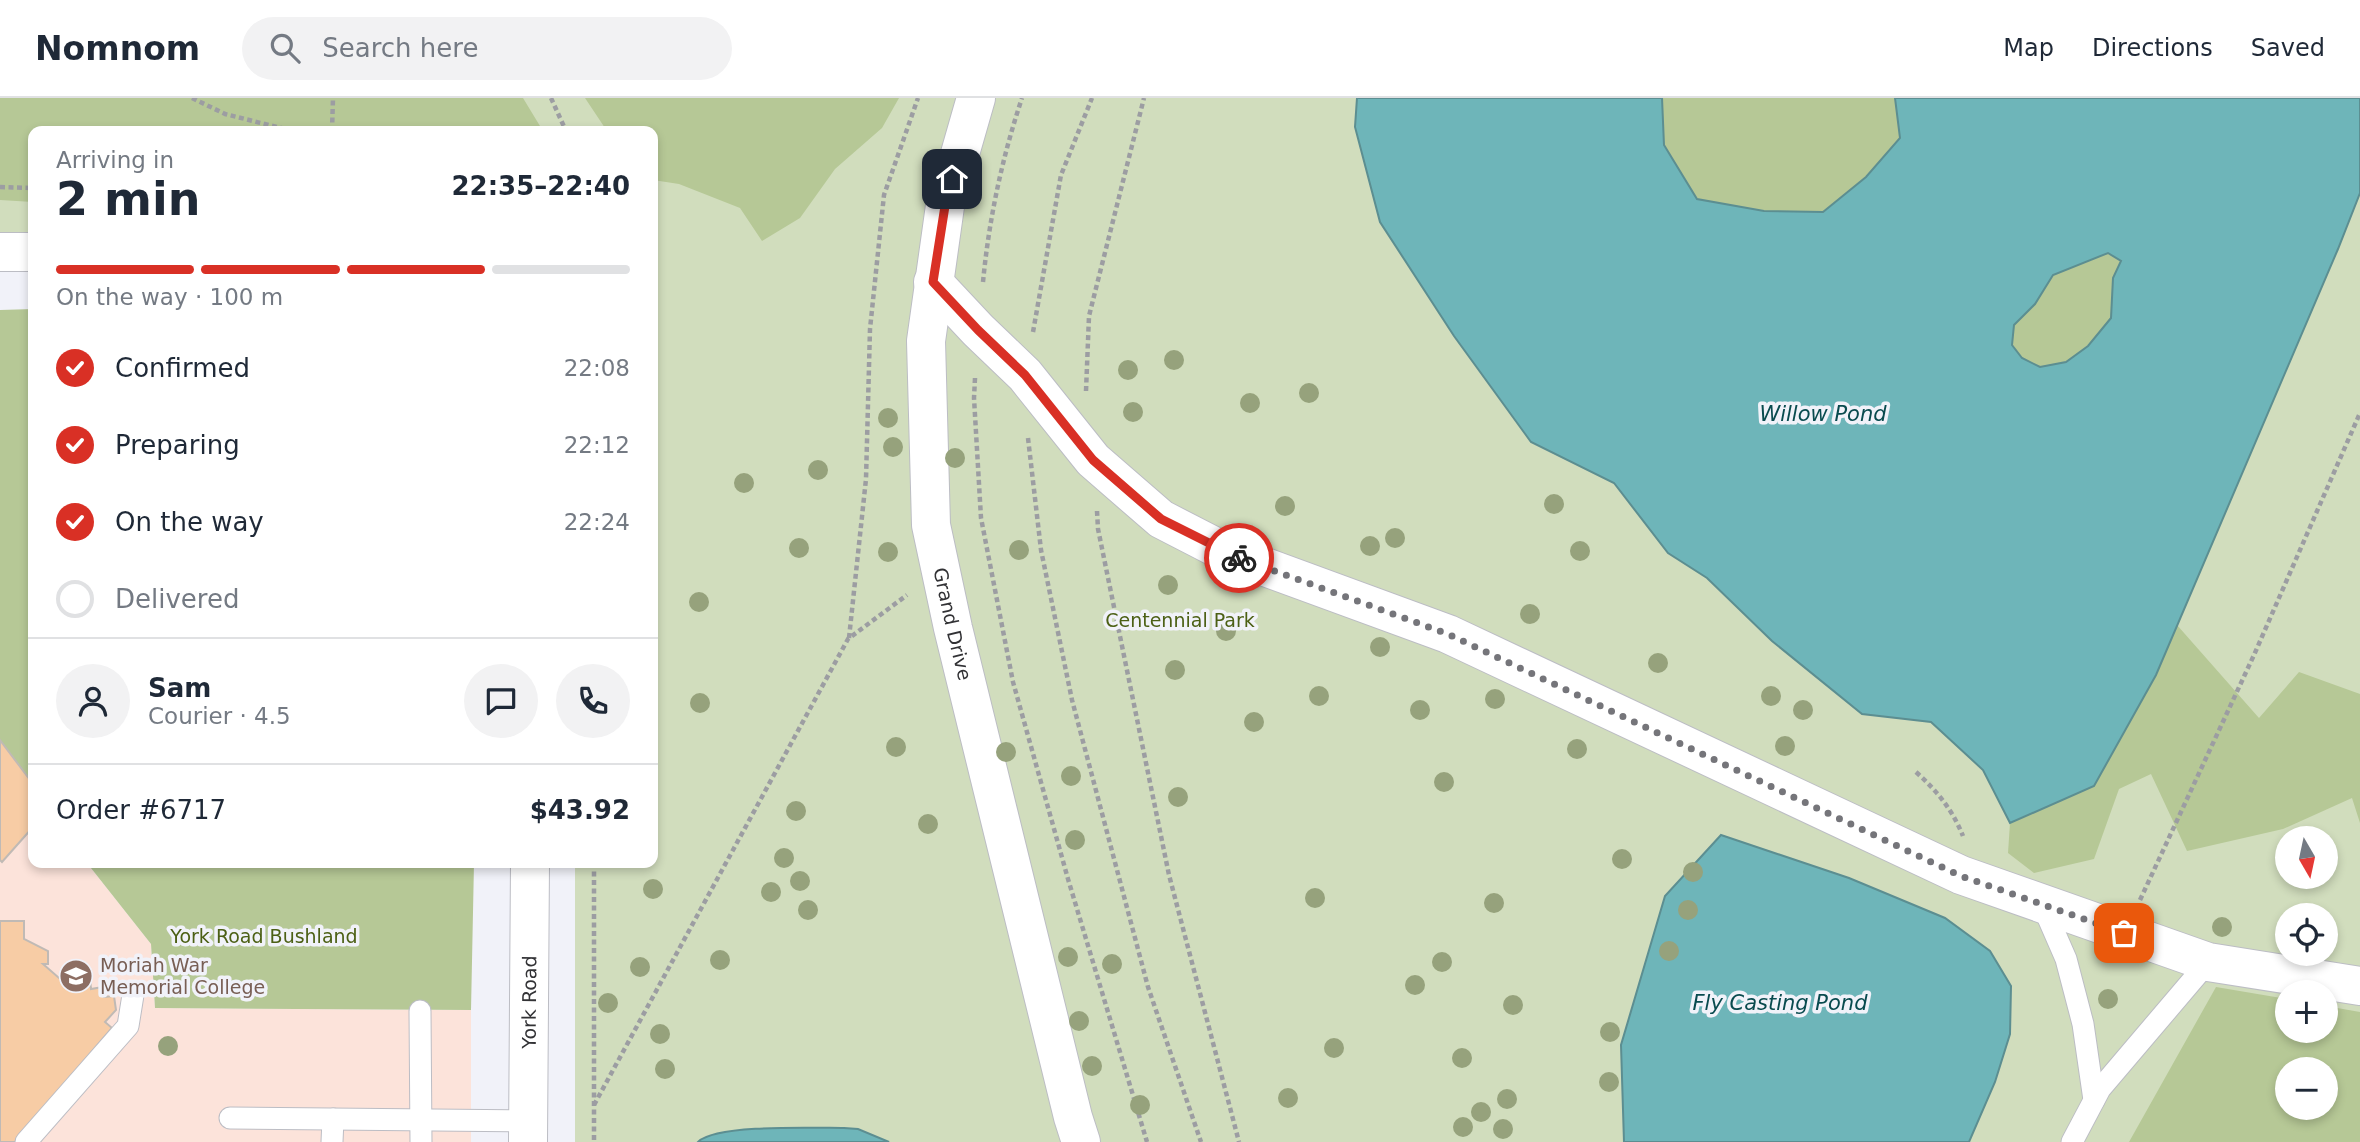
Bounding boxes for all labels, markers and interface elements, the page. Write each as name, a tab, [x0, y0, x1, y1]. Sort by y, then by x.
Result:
search box	[242, 17, 732, 80]
text: Nomnom	[35, 29, 200, 68]
icon: search	[266, 29, 304, 67]
text: Search here	[322, 33, 478, 63]
text: Map	[2003, 34, 2054, 62]
text: Directions	[2092, 34, 2213, 62]
text: Saved	[2251, 34, 2325, 62]
text: Arriving in	[56, 147, 174, 173]
pin	[922, 149, 982, 209]
icon: home	[933, 160, 971, 198]
text: 22:35–22:40	[451, 171, 630, 201]
text: 2 min	[56, 172, 200, 226]
text: On the way · 100 m	[56, 284, 283, 310]
icon: check	[56, 349, 94, 387]
text: Confirmed	[115, 353, 250, 383]
text: 22:08	[564, 355, 630, 381]
water label: Willow Pond	[1759, 402, 1887, 426]
icon: check	[56, 426, 94, 464]
text: Preparing	[115, 430, 240, 460]
text: 22:12	[564, 432, 630, 458]
icon: check	[56, 503, 94, 541]
text: On the way	[115, 507, 264, 537]
text: 22:24	[564, 509, 630, 535]
courier	[1204, 523, 1274, 593]
icon: bike	[1220, 539, 1258, 577]
street label: Grand Drive	[929, 565, 976, 683]
text: Delivered	[115, 584, 239, 614]
park label: Centennial Park	[1105, 609, 1255, 631]
button: person	[56, 664, 130, 738]
button: chat	[464, 664, 538, 738]
button: phone	[556, 664, 630, 738]
text: Sam	[148, 673, 211, 703]
text: Courier · 4.5	[148, 703, 291, 729]
text: Order #6717	[56, 795, 226, 825]
text: $43.92	[530, 795, 630, 825]
north arrow	[2275, 826, 2338, 889]
map controls	[2275, 826, 2338, 1120]
pin	[2094, 903, 2154, 963]
button: locate	[2275, 903, 2338, 966]
icon: bag	[2105, 914, 2143, 952]
park label: York Road Bushland	[169, 925, 358, 947]
place label: Moriah War Memorial College	[100, 954, 265, 998]
street label: York Road	[518, 955, 540, 1050]
school or university icon: Moriah War Memorial College	[57, 957, 95, 995]
button: +	[2275, 980, 2338, 1043]
water label: Fly Casting Pond	[1692, 991, 1868, 1015]
button: −	[2275, 1057, 2338, 1120]

